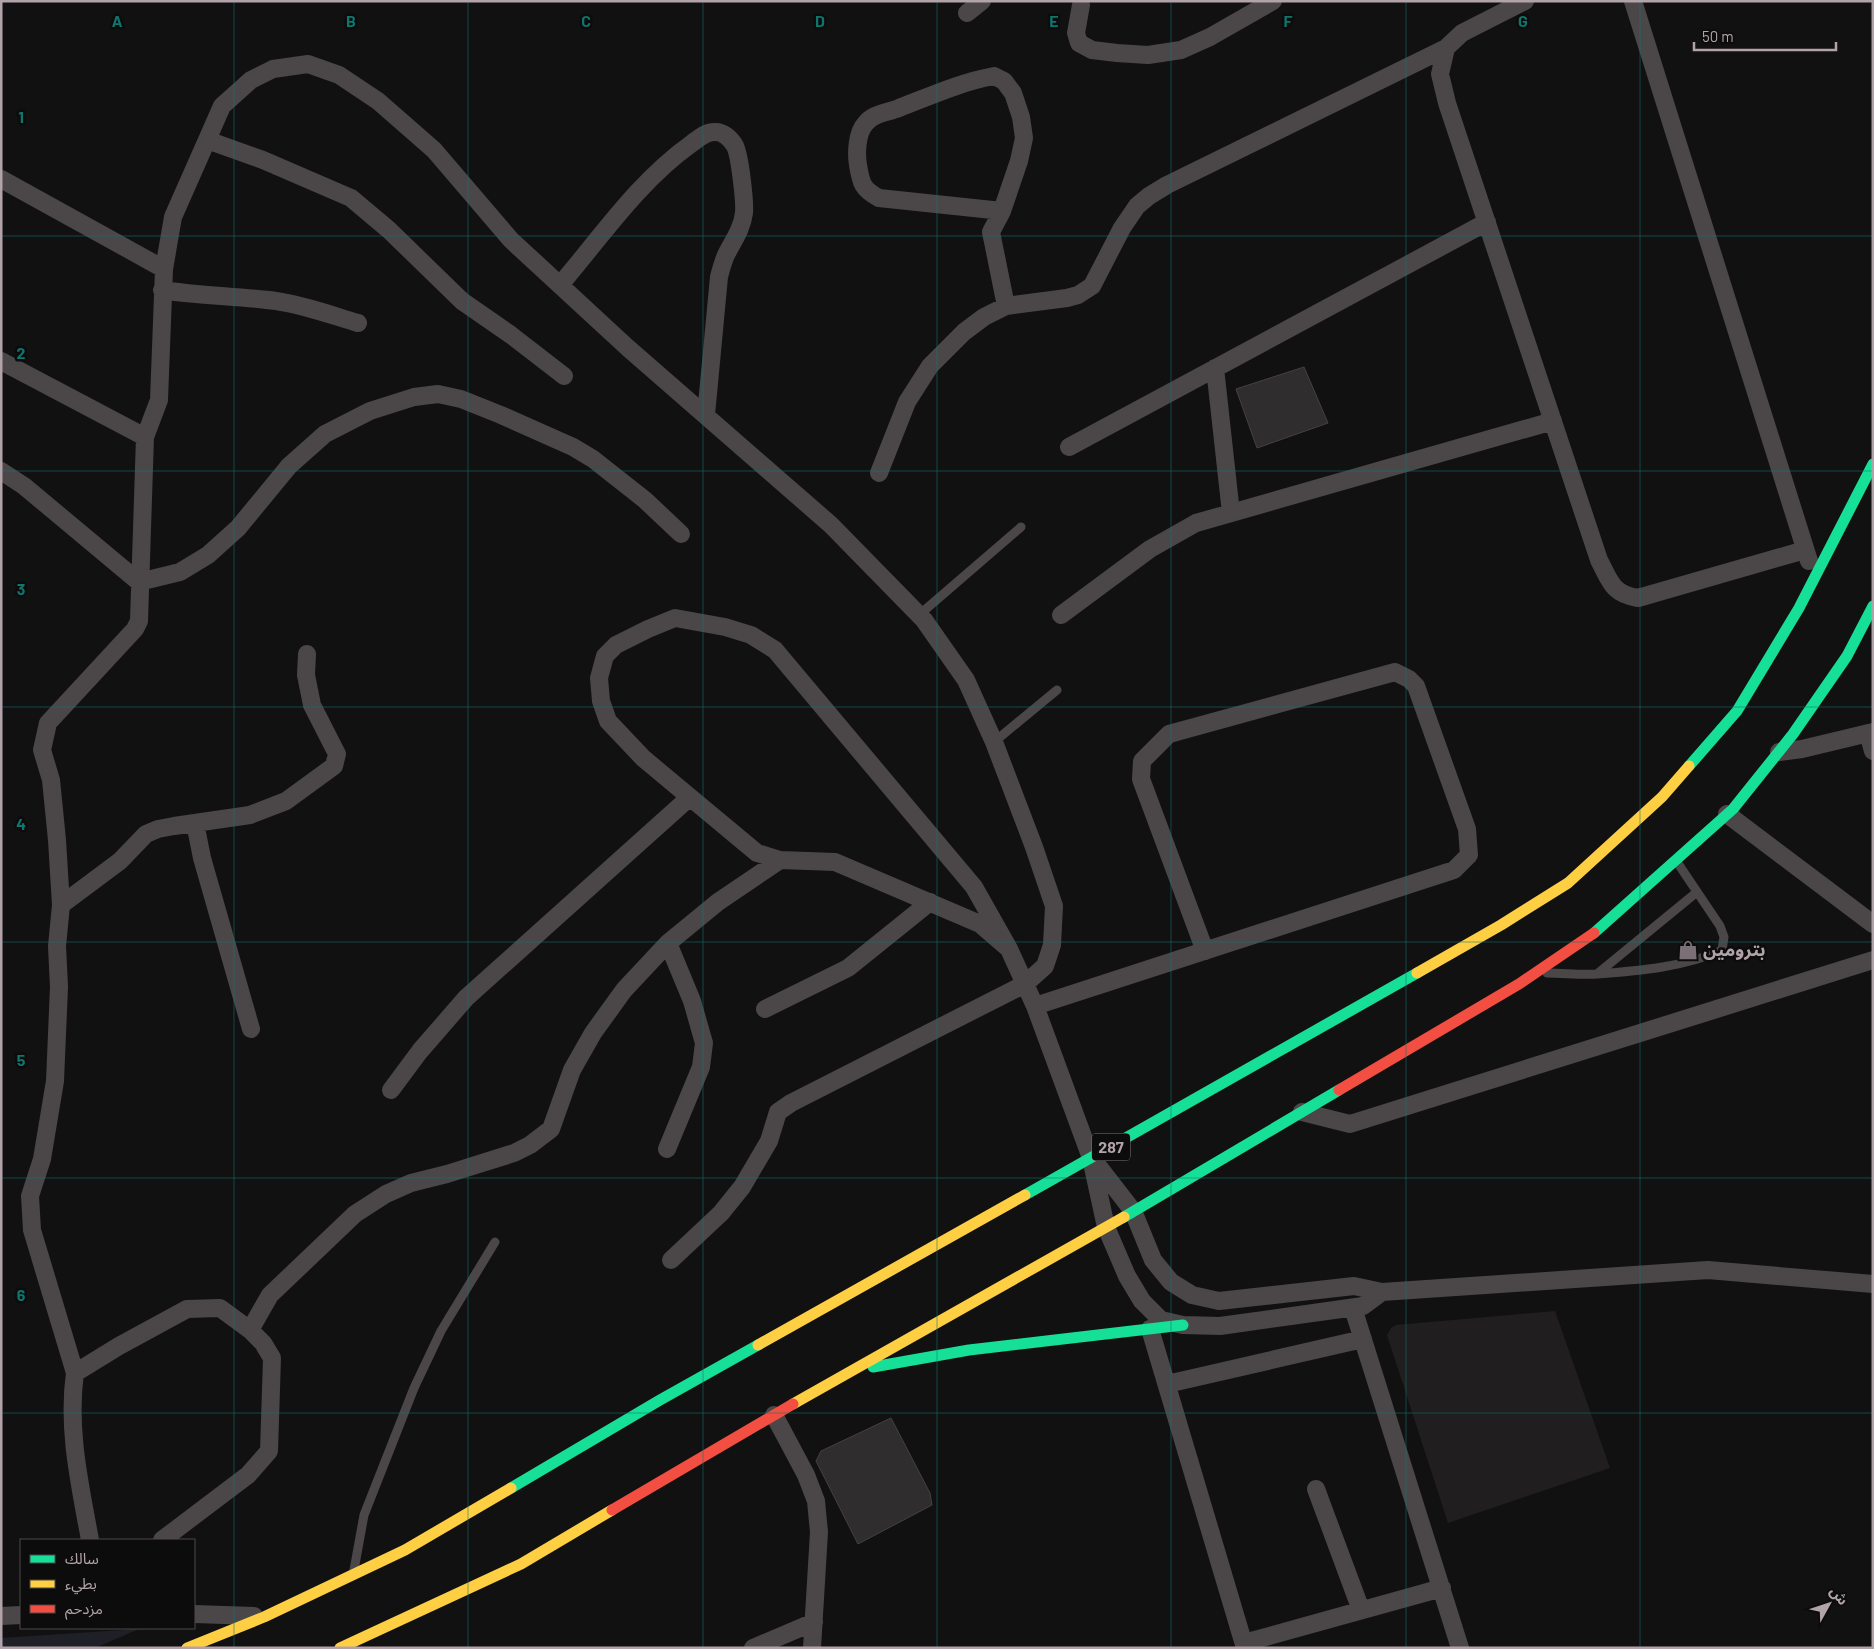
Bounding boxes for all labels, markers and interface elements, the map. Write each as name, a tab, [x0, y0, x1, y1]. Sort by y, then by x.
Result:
text: A	[112, 11, 123, 30]
text: B	[346, 11, 356, 30]
text: C	[581, 11, 591, 30]
text: D	[815, 11, 825, 30]
text: E	[1049, 11, 1059, 30]
text: F	[1284, 11, 1293, 30]
text: G	[1518, 11, 1528, 30]
scale bar	[1694, 20, 1836, 52]
text: 50 m	[1702, 27, 1734, 45]
text: 1	[18, 107, 24, 126]
text: 2	[17, 343, 26, 362]
text: 3	[17, 579, 25, 598]
text: 4	[16, 814, 26, 833]
place label: بترومين	[1703, 938, 1765, 961]
shop icon: بترومين	[1677, 939, 1699, 961]
text: 5	[17, 1050, 26, 1069]
road number: 287	[1092, 1134, 1130, 1160]
text: 6	[17, 1285, 26, 1304]
legend	[20, 1539, 195, 1629]
text: سالك	[65, 1549, 99, 1567]
text: بطيء	[65, 1574, 97, 1595]
north arrow	[1804, 1579, 1854, 1629]
text: ش	[1827, 1583, 1852, 1608]
text: مزدحم	[65, 1599, 103, 1620]

